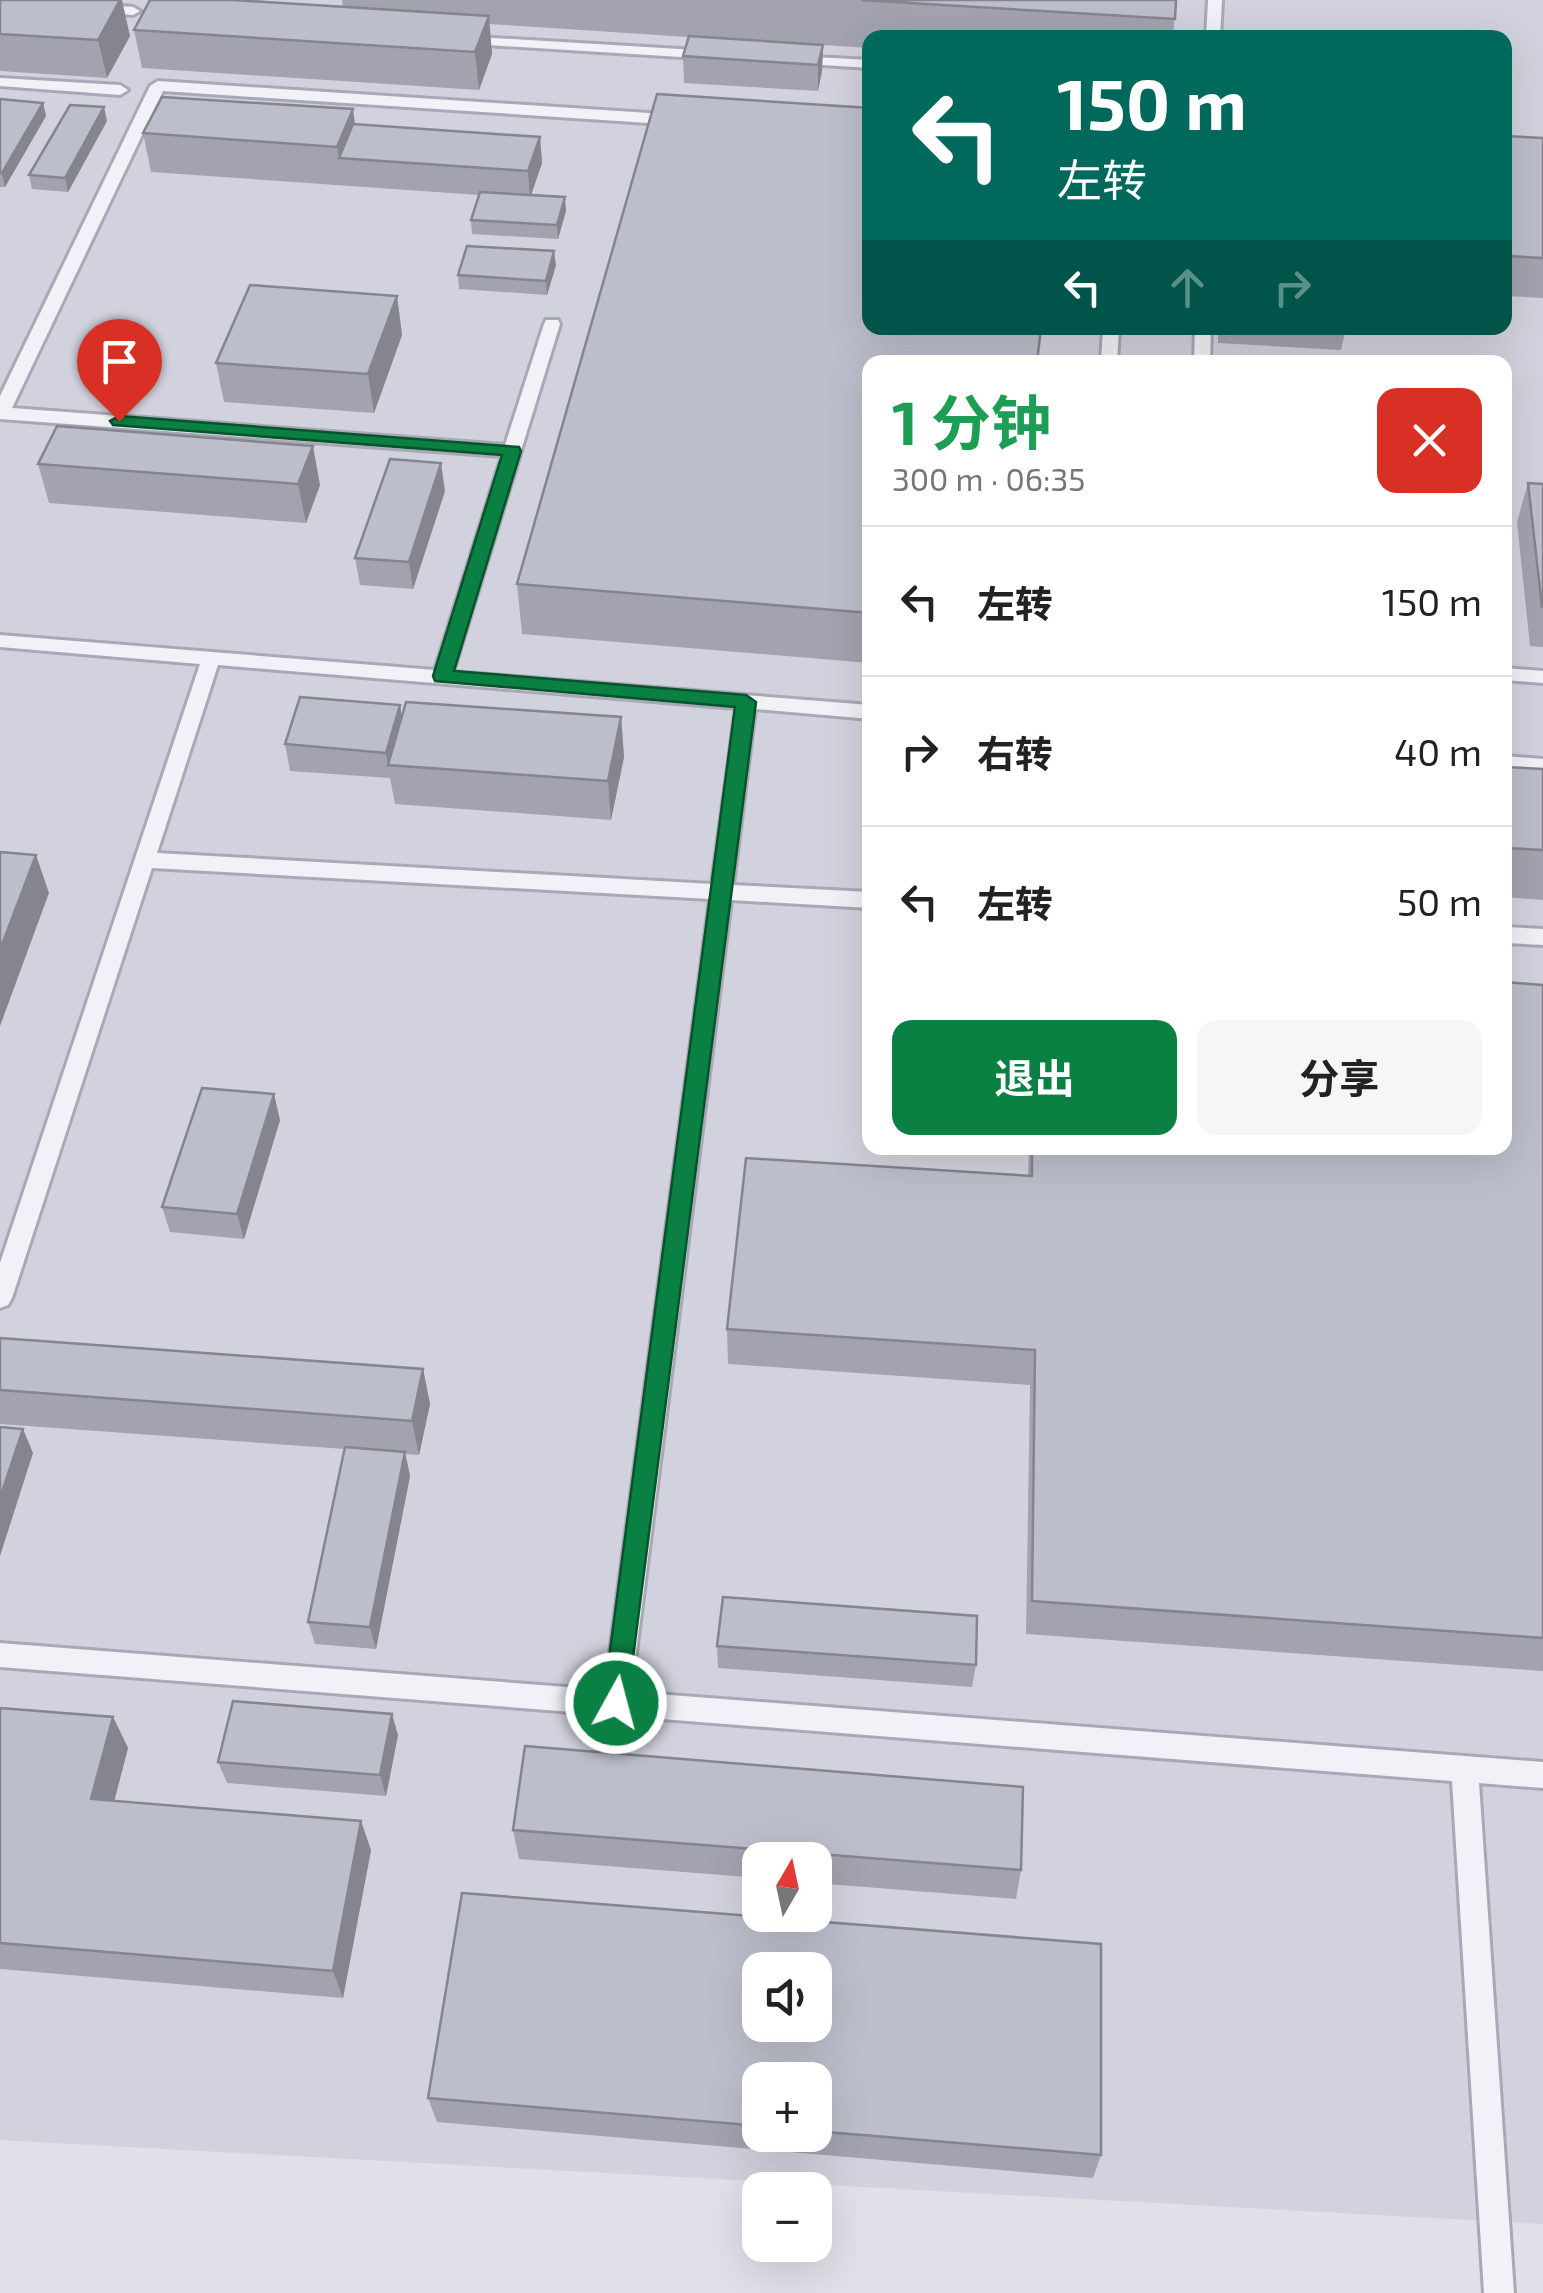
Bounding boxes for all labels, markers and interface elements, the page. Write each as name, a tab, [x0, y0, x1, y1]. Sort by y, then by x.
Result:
text: 150 m	[1057, 60, 1247, 144]
icon: left	[892, 70, 1022, 200]
text: 左转	[1057, 152, 1147, 206]
icon: left	[1055, 260, 1110, 315]
icon: ahead	[1160, 260, 1215, 315]
icon: right	[1265, 260, 1320, 315]
pin	[77, 319, 162, 422]
icon: arrive	[92, 334, 147, 389]
text: 1 分钟	[892, 385, 1051, 457]
button: close	[1377, 388, 1482, 493]
text: 300 m · 06:35	[892, 459, 1085, 497]
icon: left	[892, 574, 947, 629]
text: 150 m	[1382, 578, 1482, 624]
text: 左转	[977, 580, 1053, 626]
icon: right	[892, 724, 947, 779]
text: 40 m	[1394, 728, 1482, 774]
text: 右转	[977, 730, 1053, 776]
icon: left	[892, 874, 947, 929]
text: 50 m	[1397, 878, 1482, 924]
text: 左转	[977, 880, 1053, 926]
button: 退出	[892, 1020, 1177, 1135]
button: 分享	[1197, 1020, 1482, 1135]
position arrow	[564, 1651, 668, 1755]
north arrow	[742, 1842, 832, 1932]
map controls	[742, 1842, 832, 2262]
button: sound	[742, 1952, 832, 2042]
button: +	[742, 2062, 832, 2152]
button: −	[742, 2172, 832, 2262]

